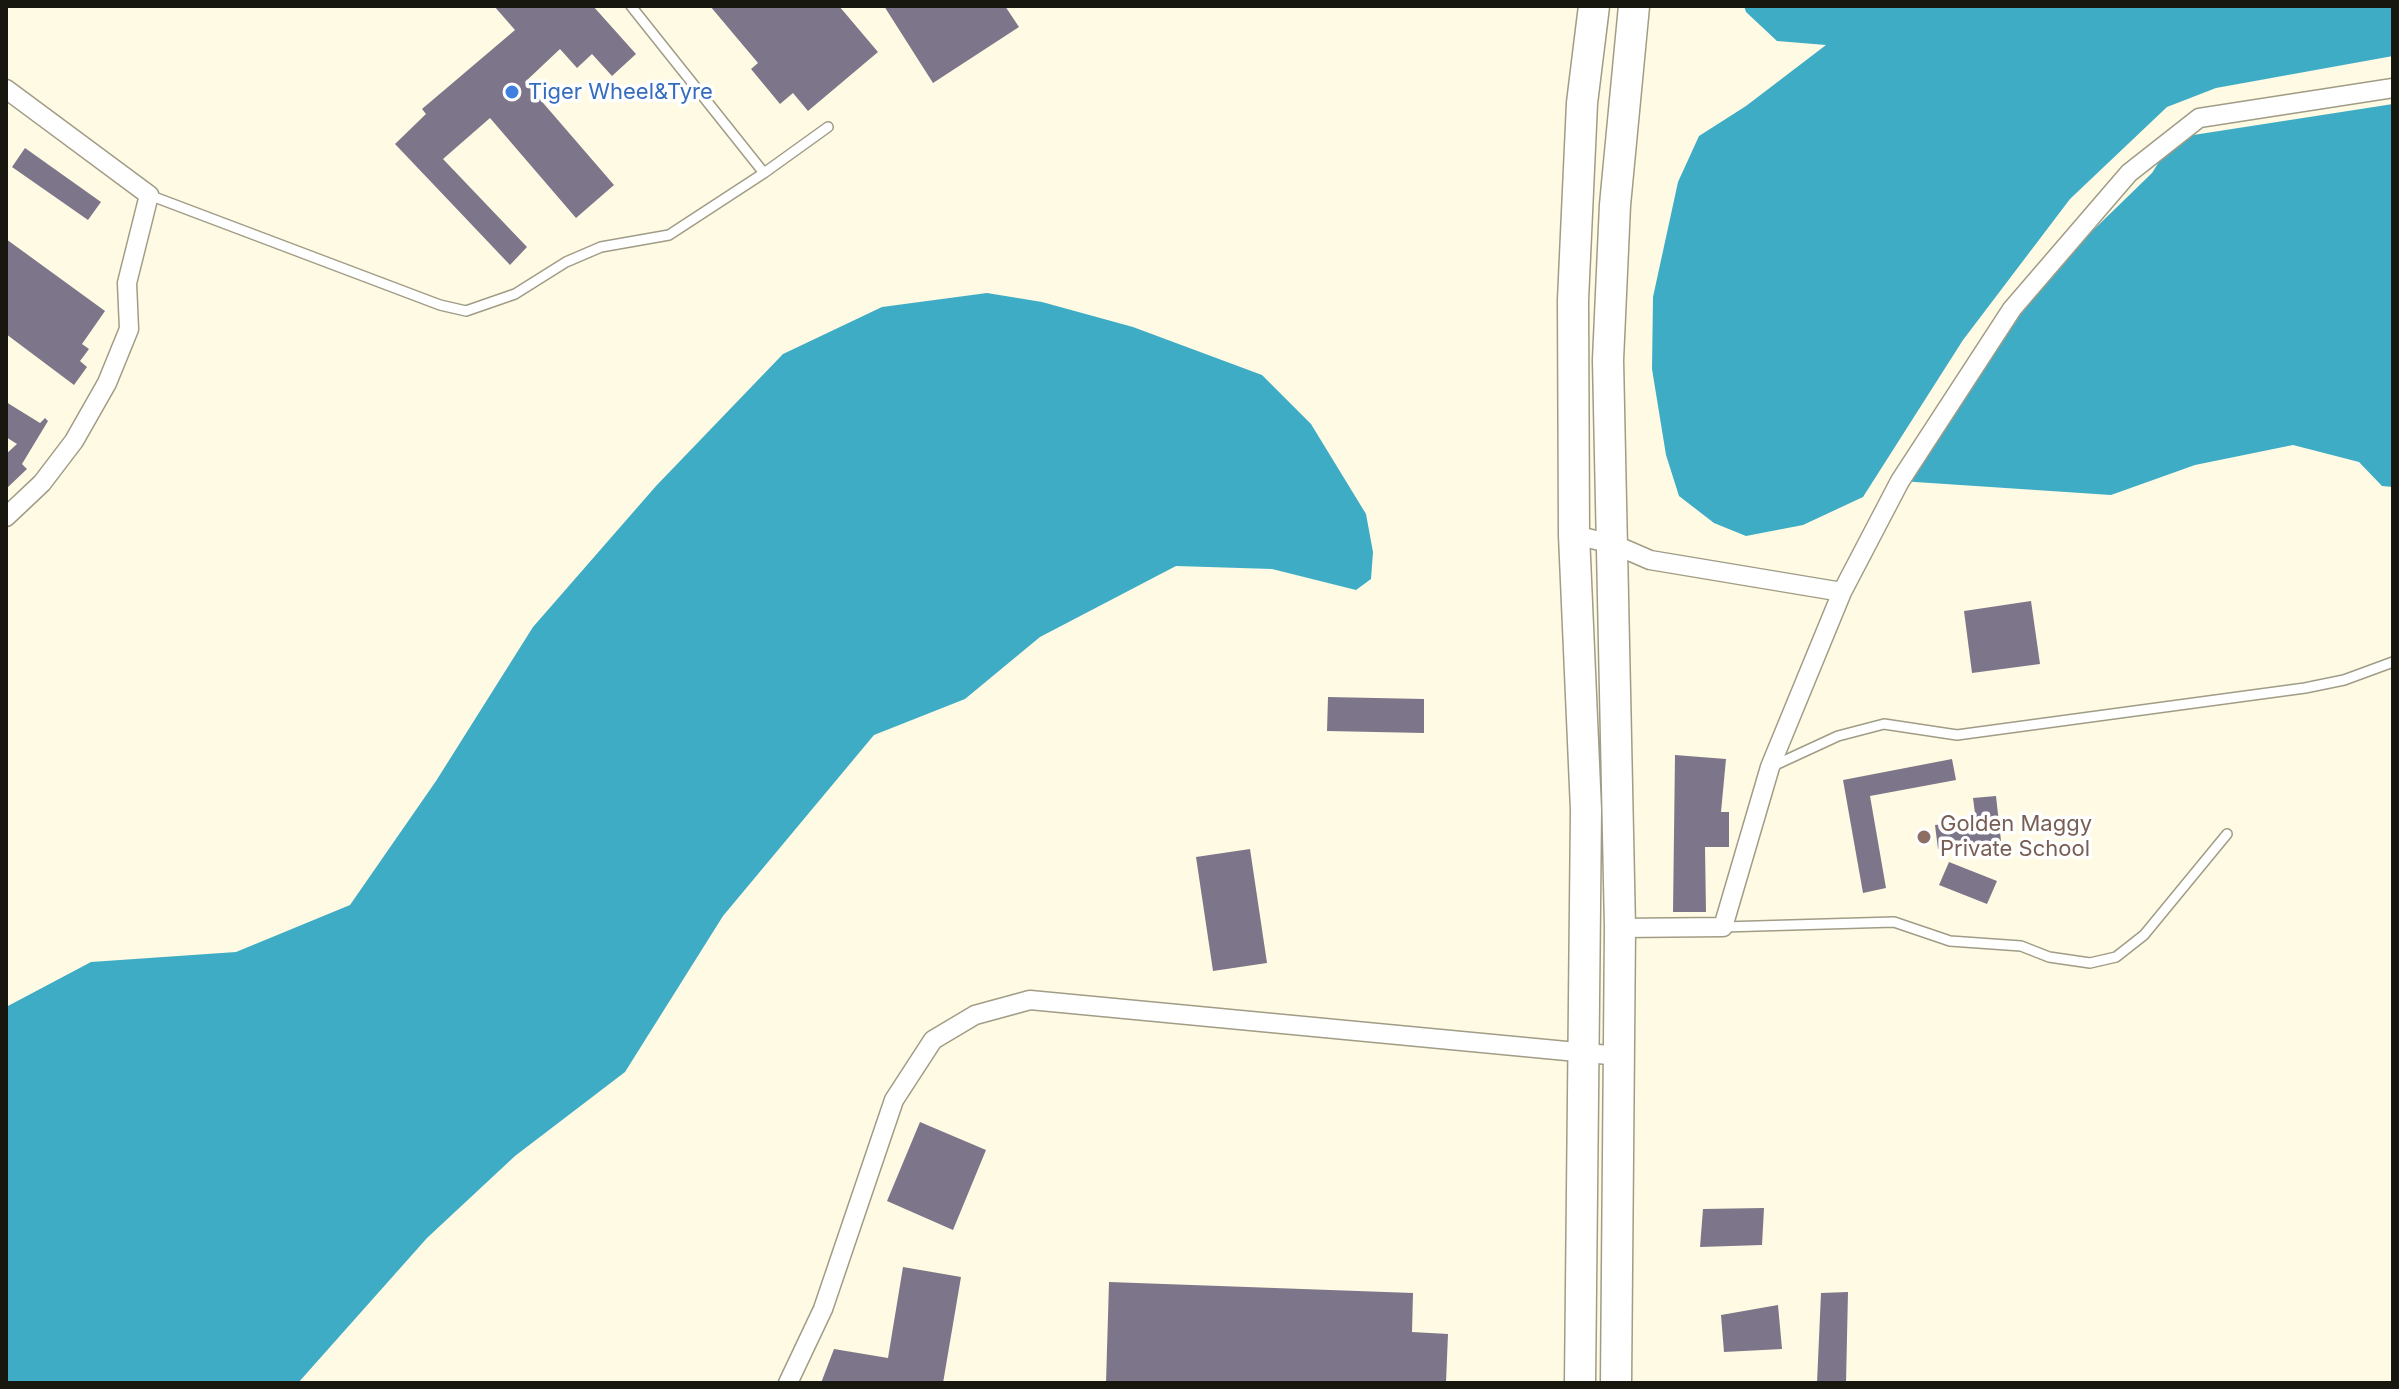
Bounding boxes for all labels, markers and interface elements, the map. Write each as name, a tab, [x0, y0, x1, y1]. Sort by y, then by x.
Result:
place label: Tiger Wheel&Tyre	[528, 79, 713, 105]
marker: Tiger Wheel&Tyre	[503, 83, 521, 101]
place label: Golden Maggy Private School	[1940, 811, 2092, 862]
marker: Golden Maggy Private School	[1915, 828, 1933, 846]

